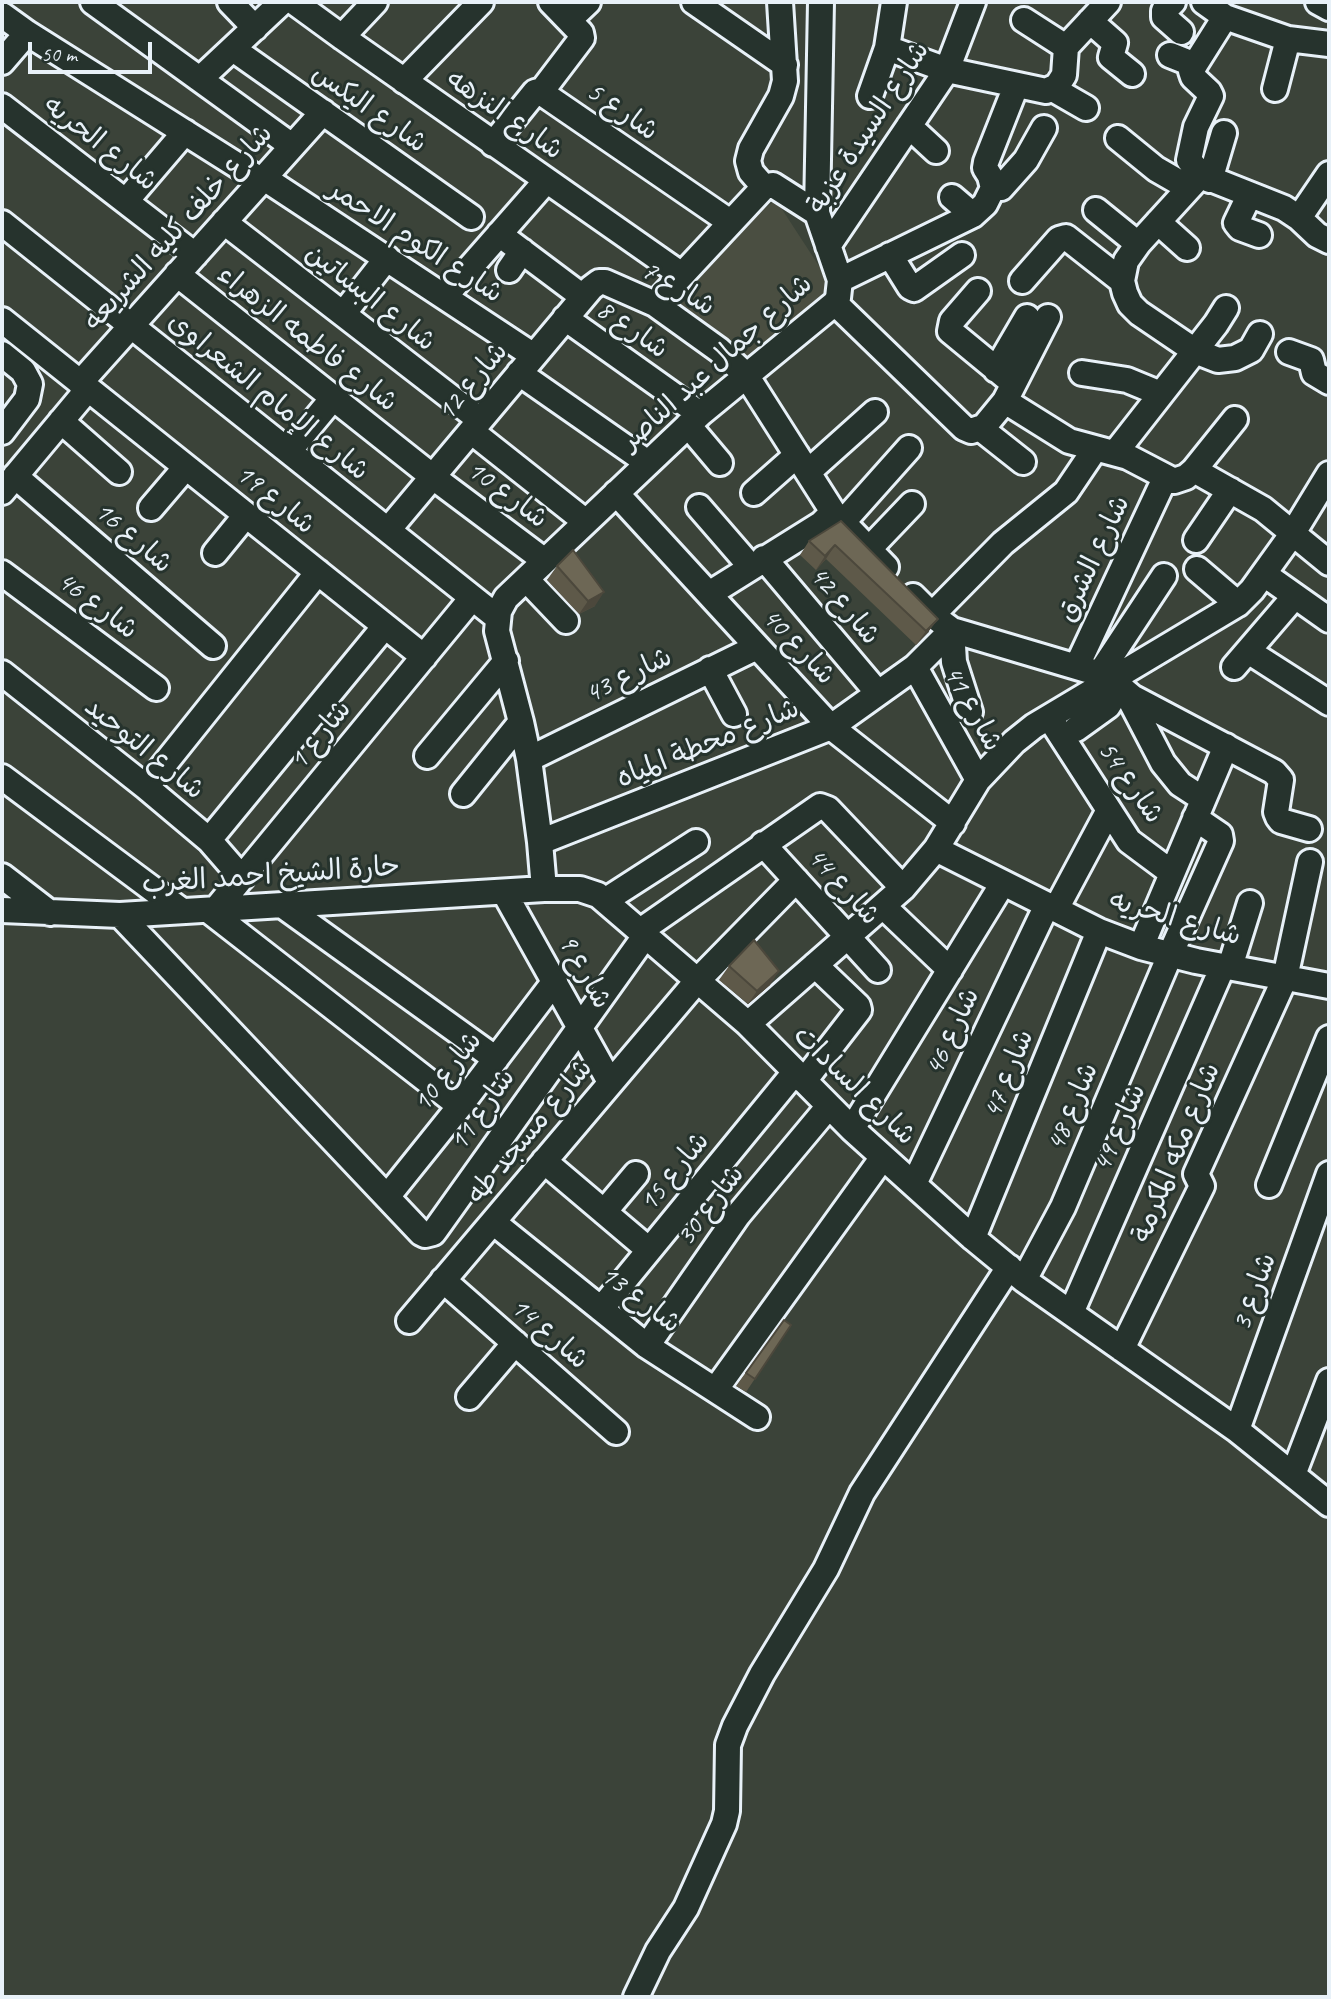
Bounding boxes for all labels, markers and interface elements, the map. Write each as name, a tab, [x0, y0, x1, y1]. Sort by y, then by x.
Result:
scale bar	[32, 28, 156, 72]
street label: شارع السيدة عزبة	[801, 35, 937, 221]
text: 50 m	[41, 41, 77, 67]
street label: شارع اليكس	[305, 57, 433, 161]
street label: شارع النزهه	[439, 62, 569, 168]
street label: شارع 5	[580, 75, 664, 149]
street label: شارع الحريه	[36, 89, 164, 199]
street label: شارع خلف كليه الشريعه	[77, 118, 281, 338]
street label: شارع الكوم الاحمر	[321, 173, 509, 311]
street label: شارع البساتين	[298, 237, 442, 359]
street label: شارع 7	[635, 254, 721, 324]
street label: شارع فاطمه الزهراء	[210, 258, 404, 420]
street label: شارع جمال عبد الناصر	[614, 268, 820, 458]
street label: شارع 8	[590, 293, 674, 367]
street label: شارع الإمام الشعراوى	[161, 306, 375, 488]
street label: شارع 12	[430, 336, 516, 428]
street label: شارع 10	[460, 454, 554, 536]
street label: شارع 19	[228, 458, 322, 542]
street label: شارع الشرق	[1050, 490, 1138, 628]
street label: شارع 16	[87, 495, 179, 581]
street label: شارع 42	[801, 560, 887, 652]
street label: شارع 46	[50, 565, 144, 647]
street label: شارع 40	[754, 602, 842, 692]
street label: شارع 43	[580, 641, 678, 711]
street label: شارع 41	[935, 660, 1009, 758]
street label: شارع التوحيد	[77, 690, 211, 808]
street label: شارع محطة المياه	[612, 692, 804, 796]
street label: شارع 1	[283, 693, 359, 777]
street label: شارع 54	[1090, 735, 1170, 831]
street label: شارع 44	[800, 841, 886, 933]
street label: حارة الشيخ احمد الغرب	[141, 850, 401, 902]
street label: شارع الحريه	[1105, 884, 1245, 954]
street label: شارع 9	[550, 929, 618, 1015]
street label: شارع 46	[918, 983, 988, 1081]
street label: شارع السادات	[786, 1019, 922, 1153]
street label: شارع 10	[406, 1025, 490, 1119]
street label: شارع 47	[976, 1025, 1042, 1123]
street label: شارع مسجد طه	[459, 1052, 601, 1212]
street label: شارع 48	[1039, 1058, 1107, 1156]
street label: شارع مكه المكرمة	[1126, 1058, 1228, 1248]
street label: شارع 11	[443, 1062, 523, 1158]
street label: شارع 49	[1086, 1079, 1154, 1177]
street label: شارع 15	[633, 1125, 717, 1219]
street label: شارع 30	[670, 1159, 752, 1253]
street label: شارع 3	[1226, 1249, 1284, 1335]
street label: شارع 13	[593, 1259, 687, 1341]
street label: شارع 14	[503, 1291, 595, 1377]

